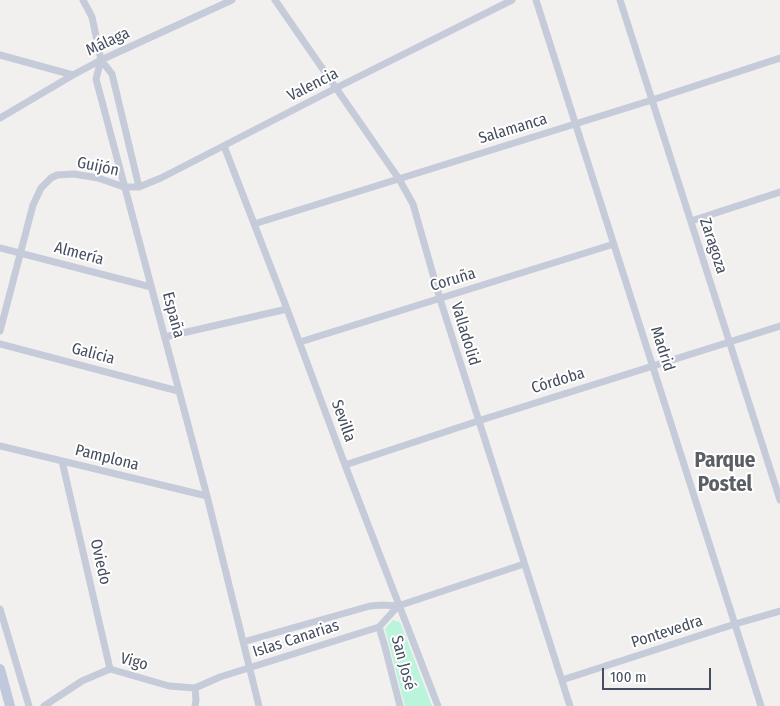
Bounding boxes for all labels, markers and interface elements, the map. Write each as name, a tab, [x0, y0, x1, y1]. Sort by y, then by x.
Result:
street label: Málaga	[83, 24, 133, 60]
street label: Valencia	[284, 64, 342, 106]
street label: Salamanca	[476, 109, 550, 149]
street label: Guijón	[75, 153, 121, 181]
street label: Zaragoza	[695, 216, 731, 276]
street label: Almería	[52, 238, 106, 270]
street label: Coruña	[428, 264, 478, 296]
street label: España	[158, 290, 188, 340]
street label: Valladolid	[446, 300, 484, 368]
street label: Madrid	[646, 324, 678, 374]
street label: Galicia	[69, 339, 117, 369]
street label: Córdoba	[529, 364, 587, 398]
street label: Sevilla	[327, 397, 359, 445]
street label: Pamplona	[73, 441, 141, 475]
district label: Parque Postel	[695, 448, 755, 498]
street label: Oviedo	[85, 537, 115, 587]
street label: Pontevedra	[629, 611, 705, 653]
street label: Islas Canarias	[250, 616, 342, 662]
street label: San José	[387, 634, 419, 692]
street label: Vigo	[118, 649, 150, 675]
scale bar	[605, 658, 714, 690]
text: 100 m	[610, 668, 647, 686]

